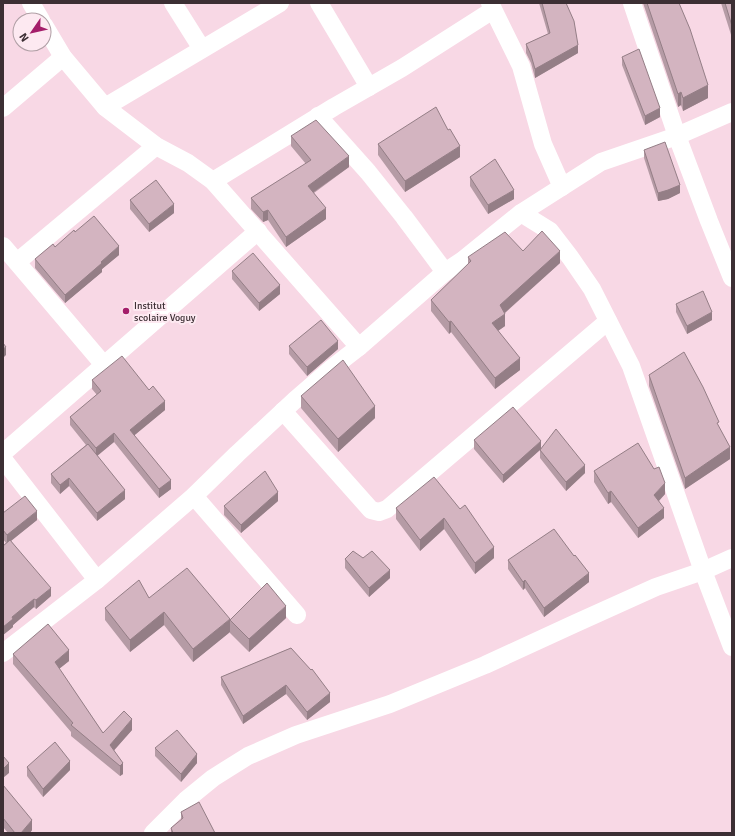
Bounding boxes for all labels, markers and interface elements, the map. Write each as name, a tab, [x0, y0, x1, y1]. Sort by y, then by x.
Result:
north arrow	[12, 12, 52, 52]
text: N	[17, 31, 32, 44]
place label: Institut scolaire Voguy	[134, 300, 196, 324]
marker: Institut scolaire Voguy	[121, 306, 131, 316]

